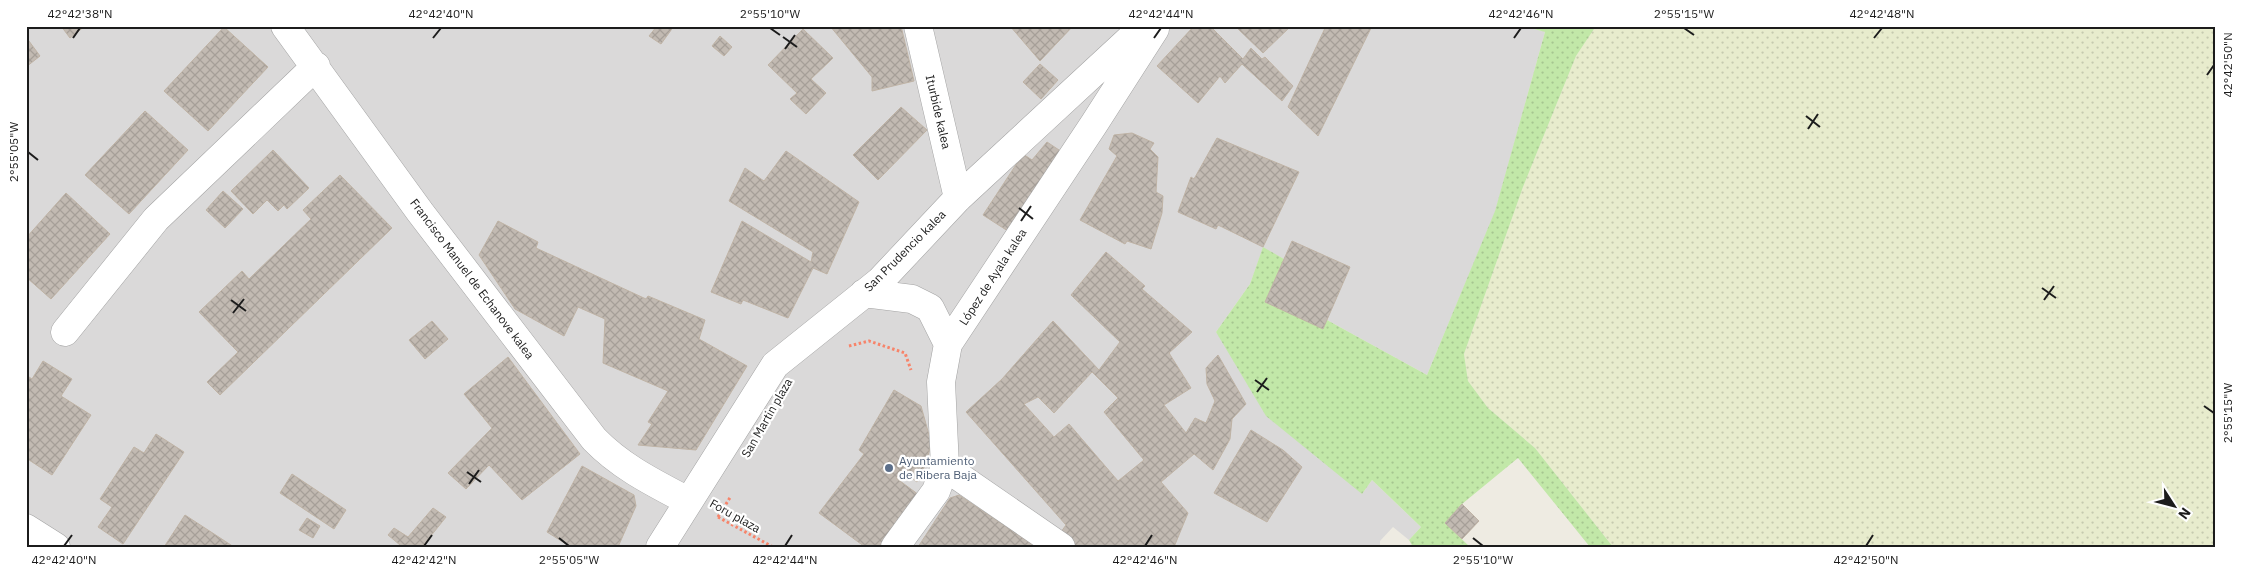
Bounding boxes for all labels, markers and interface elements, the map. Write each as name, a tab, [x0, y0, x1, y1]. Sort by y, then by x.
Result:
text: 42°42'38"N	[47, 6, 113, 21]
text: 42°42'40"N	[408, 6, 474, 21]
text: 2°55'10"W	[740, 6, 801, 21]
text: 42°42'44"N	[1128, 6, 1194, 21]
text: 42°42'46"N	[1488, 6, 1554, 21]
text: 2°55'15"W	[1654, 6, 1715, 21]
text: 42°42'48"N	[1849, 6, 1915, 21]
text: 42°42'50"N	[2220, 32, 2235, 98]
street label: Iturbide kalea	[923, 73, 954, 151]
text: 2°55'05"W	[6, 121, 21, 182]
street label: Francisco Manuel de Echanove kalea	[407, 196, 538, 362]
street label: San Prudencio kalea	[861, 206, 949, 295]
street label: López de Ayala kalea	[956, 225, 1030, 328]
street label: San Martin plaza	[738, 375, 796, 460]
text: 2°55'15"W	[2220, 382, 2235, 443]
place label: Ayuntamiento de Ribera Baja	[899, 453, 977, 482]
marker: Ayuntamiento de Ribera Baja	[883, 462, 895, 474]
north arrow	[2150, 480, 2200, 530]
street label: Foru plaza	[707, 495, 764, 536]
text: N	[2174, 504, 2195, 523]
text: 42°42'40"N	[31, 552, 97, 567]
text: 42°42'42"N	[391, 552, 457, 567]
text: 2°55'05"W	[539, 552, 600, 567]
text: 42°42'44"N	[752, 552, 818, 567]
text: 42°42'46"N	[1112, 552, 1178, 567]
text: 2°55'10"W	[1453, 552, 1514, 567]
text: 42°42'50"N	[1833, 552, 1899, 567]

